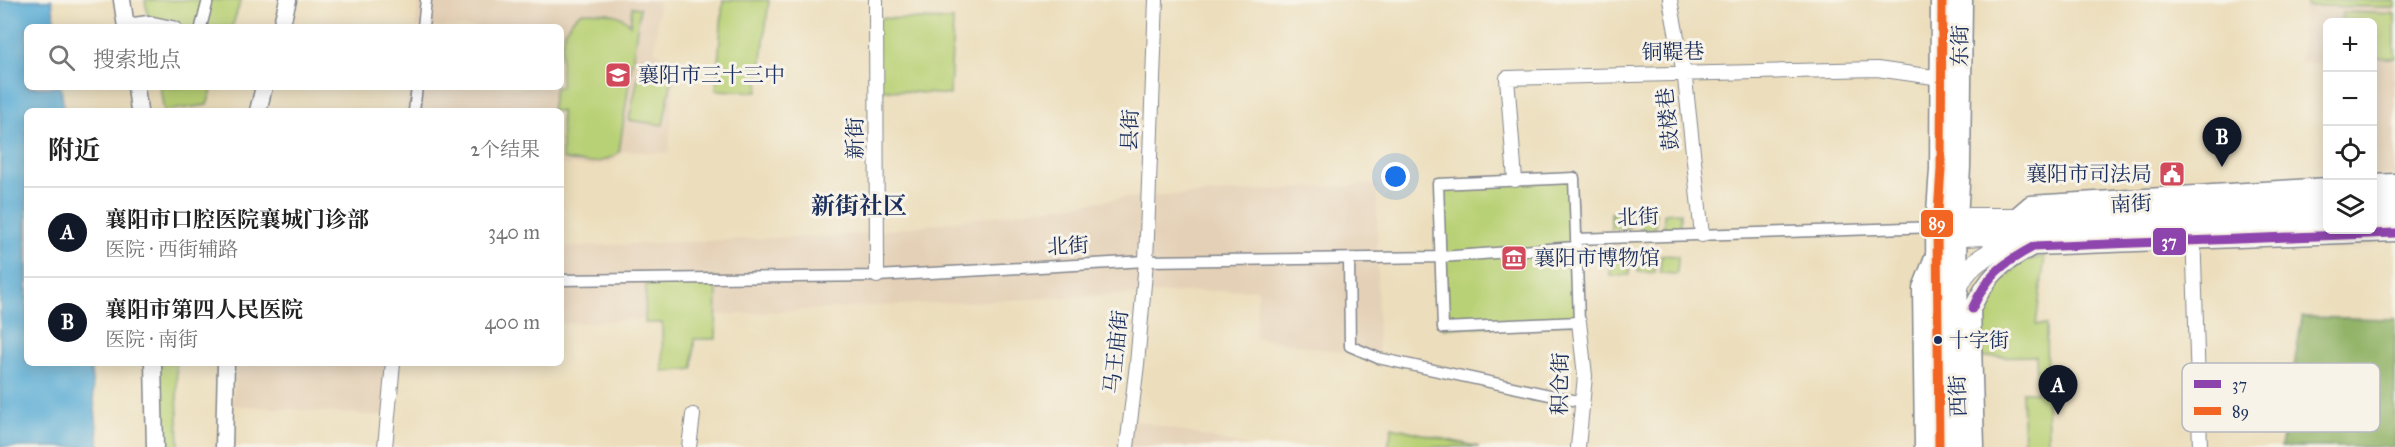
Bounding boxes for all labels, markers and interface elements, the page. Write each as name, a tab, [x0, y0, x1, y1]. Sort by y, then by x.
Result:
map controls	[2323, 18, 2377, 234]
button: +	[2323, 18, 2377, 72]
search box	[24, 24, 564, 90]
street label: 东街	[1947, 25, 1973, 67]
street label: 铜鞮巷	[1641, 38, 1705, 66]
icon: search	[45, 41, 78, 74]
text: 搜索地点	[93, 46, 181, 73]
school or university icon: 襄阳市三十三中	[603, 60, 633, 90]
place label: 襄阳市三十三中	[638, 62, 785, 88]
button: −	[2323, 72, 2377, 126]
street label: 鼓楼巷	[1652, 86, 1684, 152]
street label: 县街	[1116, 109, 1144, 151]
street label: 新街	[842, 117, 868, 159]
pin: B	[2202, 118, 2242, 167]
button: locate	[2323, 126, 2377, 180]
text: 附近	[48, 134, 100, 166]
text: 2个结果	[470, 137, 540, 161]
public building icon: 襄阳市司法局	[2157, 159, 2187, 189]
place label: 襄阳市司法局	[2026, 161, 2152, 187]
your location	[1381, 162, 1410, 191]
button: layers	[2323, 180, 2377, 234]
street label: 南街	[2109, 190, 2153, 218]
district label: 新街社区	[811, 191, 907, 221]
street label: 北街	[1617, 203, 1659, 231]
text: 襄阳市口腔医院襄城门诊部	[105, 206, 369, 233]
line badge: 89	[1920, 209, 1954, 238]
text: 89	[1928, 214, 1946, 234]
text: A	[61, 220, 74, 244]
text: 340 m	[488, 220, 540, 244]
line badge: 37	[2152, 227, 2187, 256]
street label: 北街	[1046, 232, 1090, 260]
text: 37	[2162, 232, 2177, 252]
text: 医院 · 西街辅路	[105, 237, 238, 261]
museum icon: 襄阳市博物馆	[1499, 243, 1529, 273]
place label: 襄阳市博物馆	[1534, 245, 1660, 271]
text: 襄阳市第四人民医院	[105, 296, 303, 323]
street label: 马王庙街	[1099, 309, 1133, 395]
text: B	[61, 310, 74, 334]
text: 400 m	[484, 310, 540, 334]
text: 医院 · 南街	[105, 327, 198, 351]
place label: 十字街	[1949, 328, 2009, 352]
marker: 十字街	[1932, 334, 1944, 346]
street label: 积仓街	[1546, 352, 1574, 416]
legend	[2182, 363, 2380, 432]
pin: A	[2038, 366, 2078, 415]
street label: 西街	[1944, 375, 1972, 417]
text: 37	[2232, 375, 2247, 394]
text: 89	[2232, 402, 2249, 421]

